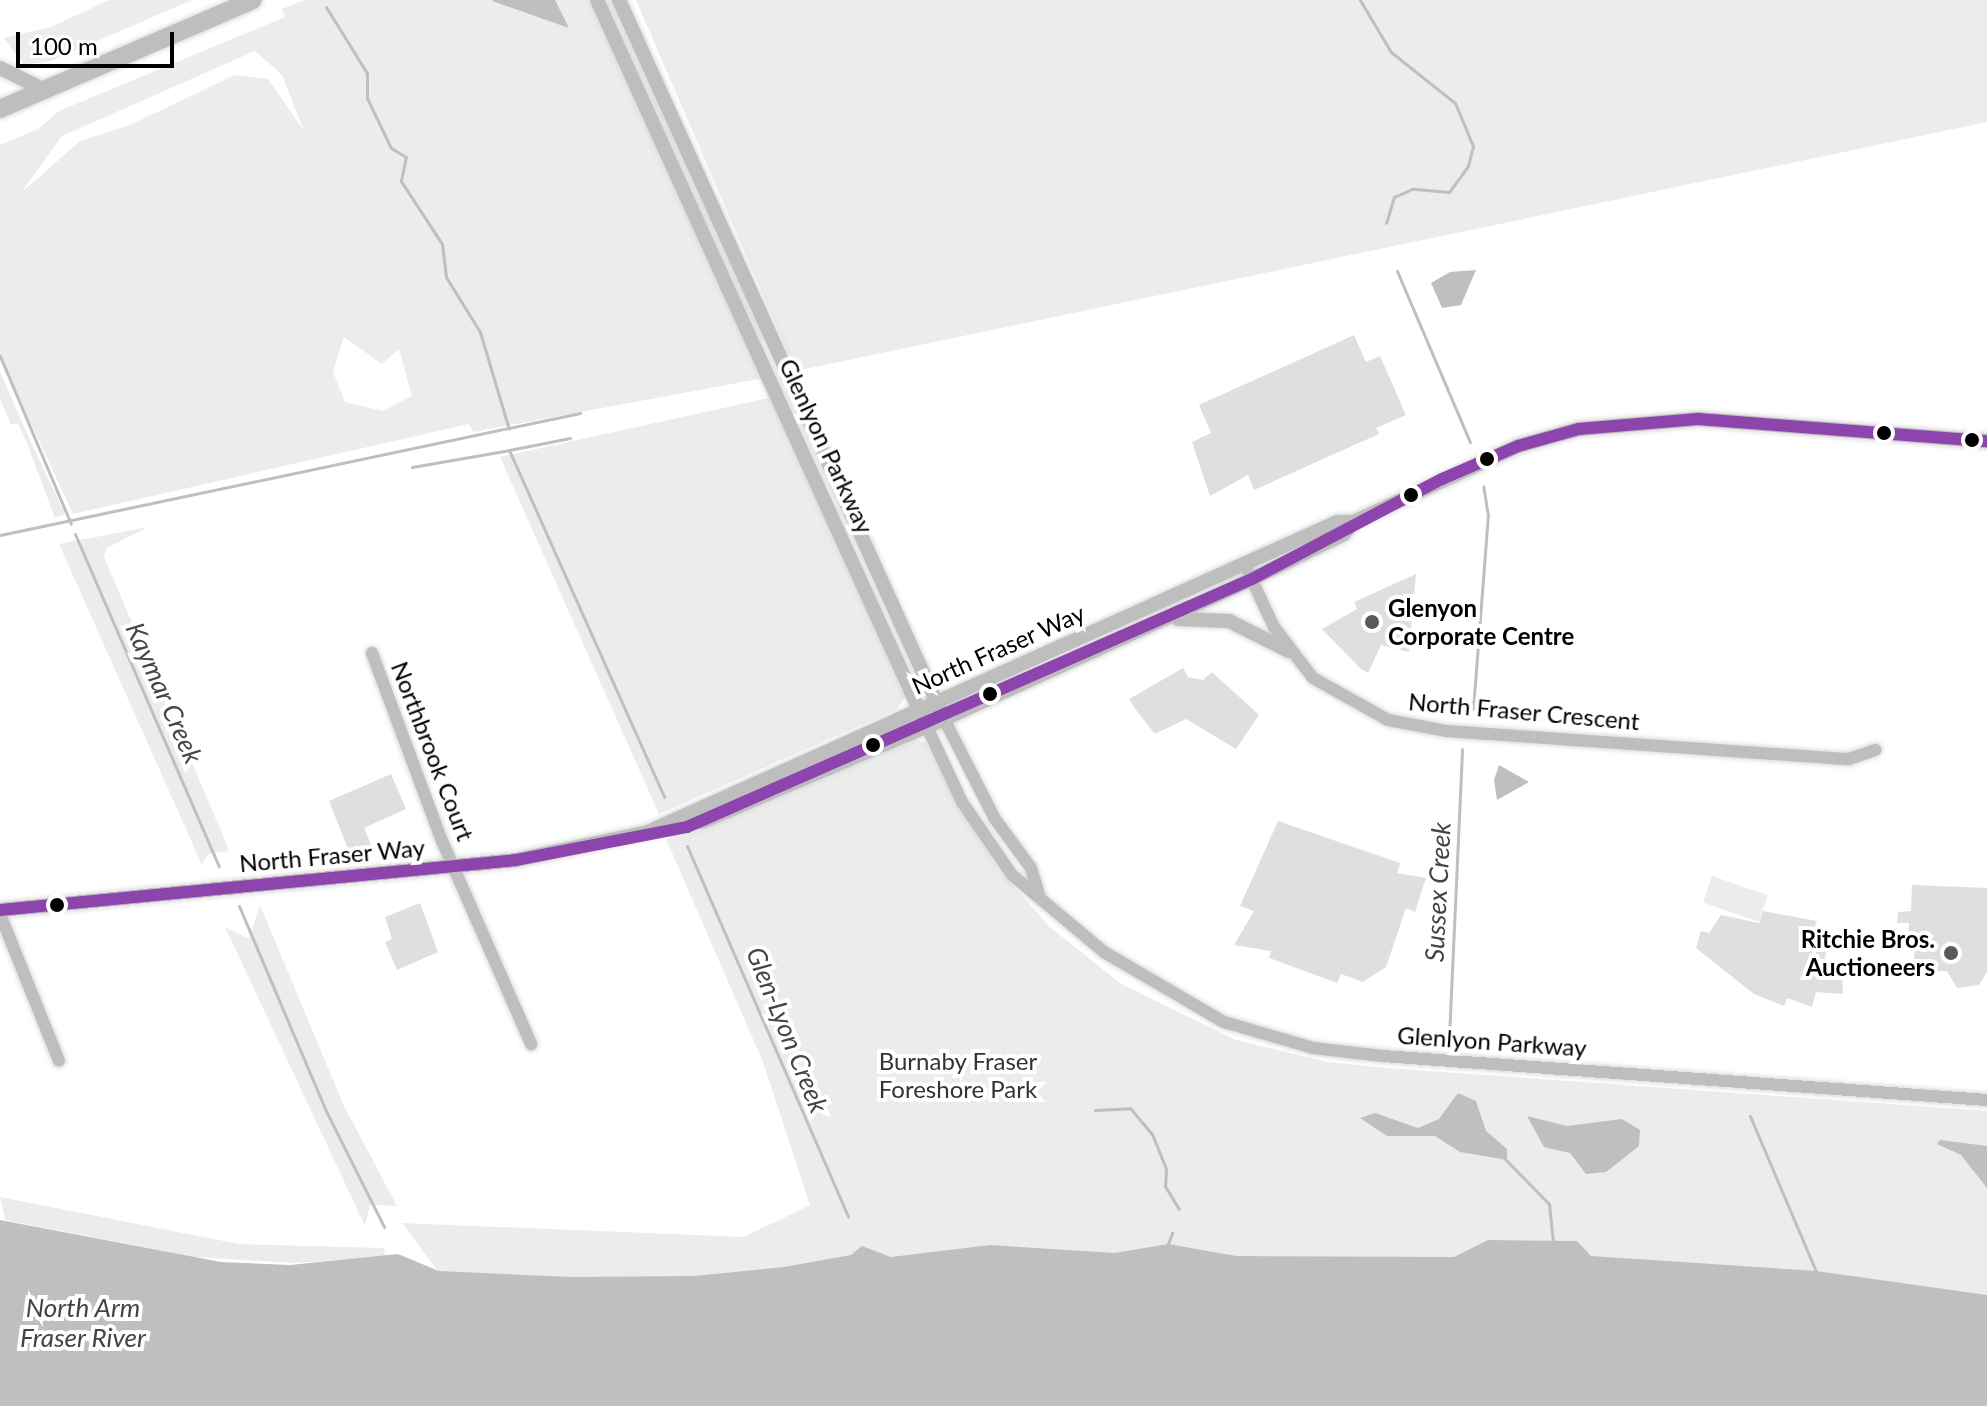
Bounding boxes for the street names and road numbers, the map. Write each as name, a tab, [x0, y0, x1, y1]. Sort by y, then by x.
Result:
street label: Glenlyon Parkway	[774, 354, 880, 538]
street label: North Fraser Way	[907, 598, 1089, 700]
street label: Northbrook Court	[386, 657, 480, 845]
street label: North Fraser Crescent	[1407, 687, 1641, 735]
street label: North Fraser Way	[238, 833, 426, 877]
street label: Glenlyon Parkway	[1396, 1020, 1588, 1062]

